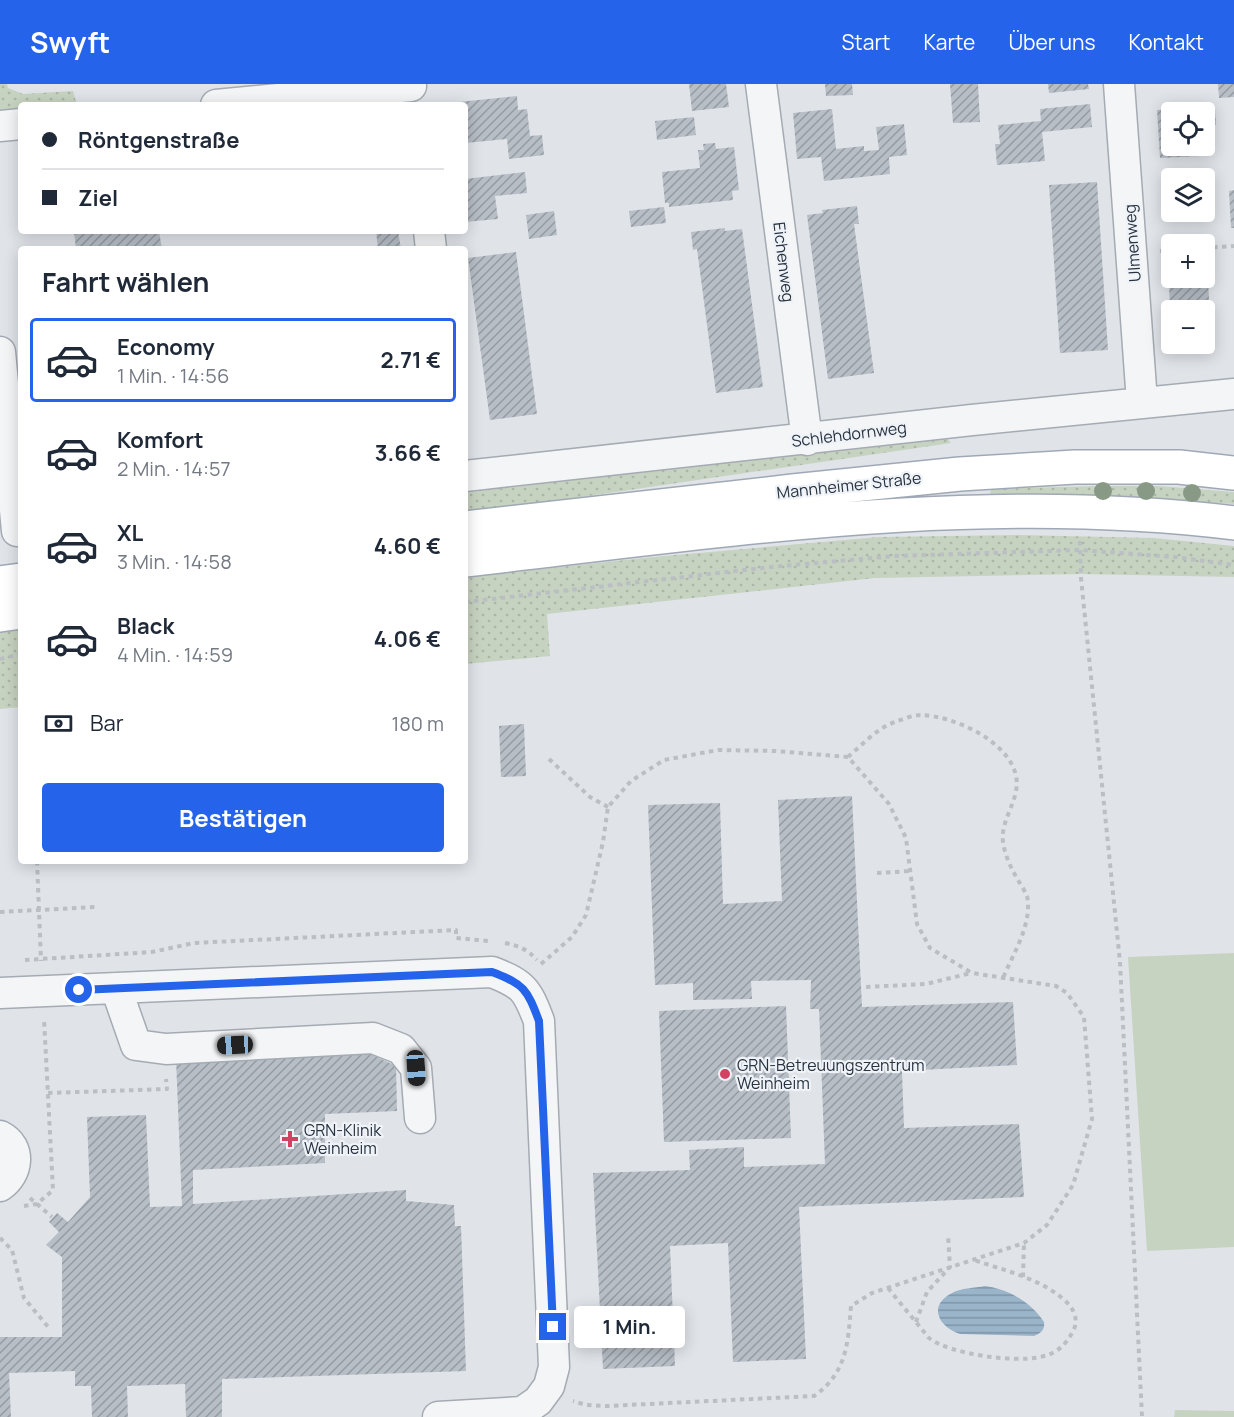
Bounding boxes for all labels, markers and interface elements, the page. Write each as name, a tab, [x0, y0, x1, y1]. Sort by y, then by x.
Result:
text: Swyft	[30, 23, 110, 61]
text: Start	[841, 28, 890, 56]
text: Karte	[923, 28, 975, 56]
text: Über uns	[1008, 28, 1096, 56]
text: Kontakt	[1129, 28, 1204, 56]
map controls	[1161, 102, 1215, 354]
button: locate	[1161, 102, 1215, 156]
text: Röntgenstraße	[78, 125, 239, 155]
button: layers	[1161, 168, 1215, 222]
text: Ziel	[78, 183, 118, 213]
street label: Ulmenweg	[1118, 203, 1146, 283]
street label: Eichenweg	[768, 221, 800, 303]
button: +	[1161, 234, 1215, 288]
text: Fahrt wählen	[42, 263, 210, 300]
button: −	[1161, 300, 1215, 354]
text: Economy	[117, 332, 215, 362]
icon: car	[45, 333, 99, 387]
text: 2.71 €	[380, 345, 441, 375]
text: 1 Min. · 14:56	[117, 362, 229, 389]
street label: Schlehdornweg	[790, 416, 908, 452]
text: Komfort	[117, 425, 204, 455]
icon: car	[45, 426, 99, 480]
text: 3.66 €	[375, 438, 441, 468]
text: 2 Min. · 14:57	[117, 455, 231, 482]
street label: Mannheimer Straße	[776, 466, 922, 504]
text: XL	[117, 518, 143, 548]
icon: car	[45, 519, 99, 573]
text: 4.60 €	[374, 531, 441, 561]
text: 3 Min. · 14:58	[117, 548, 232, 575]
text: Black	[117, 611, 174, 641]
icon: car	[45, 612, 99, 666]
text: 4.06 €	[374, 624, 441, 654]
text: 4 Min. · 14:59	[117, 641, 233, 668]
icon: cash	[42, 707, 75, 740]
text: Bar	[90, 708, 124, 738]
text: 180 m	[391, 710, 444, 737]
button: Bestätigen	[42, 783, 444, 852]
route start	[65, 976, 92, 1003]
car	[217, 1035, 253, 1055]
car	[406, 1049, 426, 1087]
place label: GRN-Betreuungszentrum Weinheim	[737, 1054, 925, 1094]
marker: GRN-Betreuungszentrum Weinheim	[718, 1067, 732, 1081]
place label: GRN-Klinik Weinheim	[304, 1119, 382, 1159]
marker: GRN-Klinik Weinheim	[281, 1130, 299, 1148]
callout: 1 Min.	[574, 1306, 685, 1348]
route end	[539, 1313, 566, 1340]
text: 1 Min.	[602, 1313, 657, 1340]

